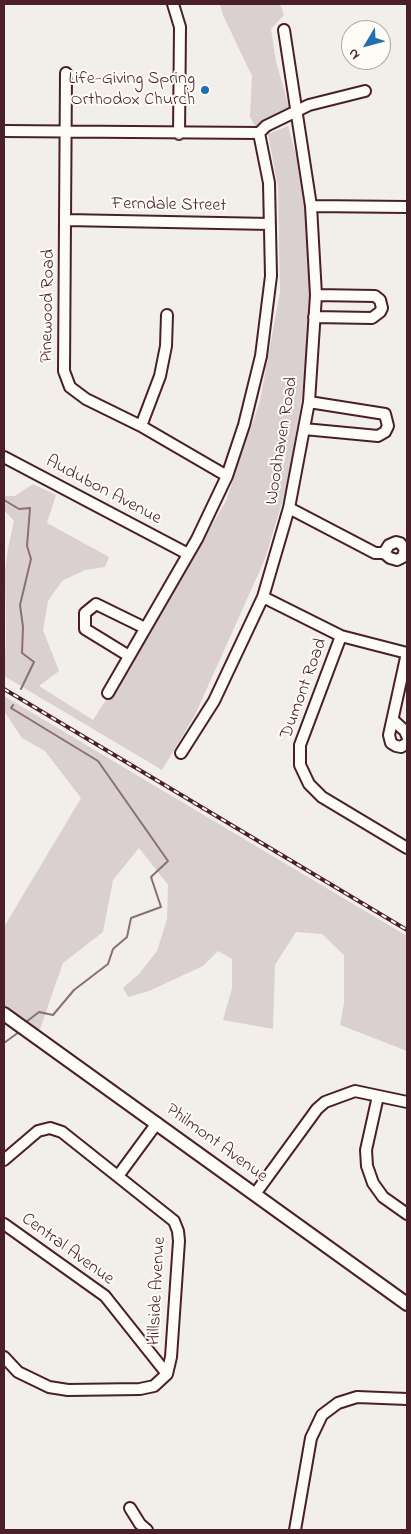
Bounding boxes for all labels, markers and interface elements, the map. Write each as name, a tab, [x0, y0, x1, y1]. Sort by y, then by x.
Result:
north arrow	[341, 20, 391, 70]
text: N	[343, 44, 366, 64]
place label: Life-Giving Spring Orthodox Church	[69, 69, 195, 112]
marker: Life-Giving Spring Orthodox Church	[199, 84, 211, 96]
street label: Ferndale Street	[111, 194, 227, 218]
street label: Pinewood Road	[37, 249, 61, 363]
street label: Woodhaven Road	[262, 376, 304, 506]
street label: Audubon Avenue	[42, 451, 164, 531]
street label: Dumont Road	[277, 636, 333, 742]
street label: Philmont Avenue	[161, 1100, 271, 1188]
street label: Central Avenue	[16, 1209, 118, 1291]
street label: Hillside Avenue	[144, 1236, 172, 1346]

